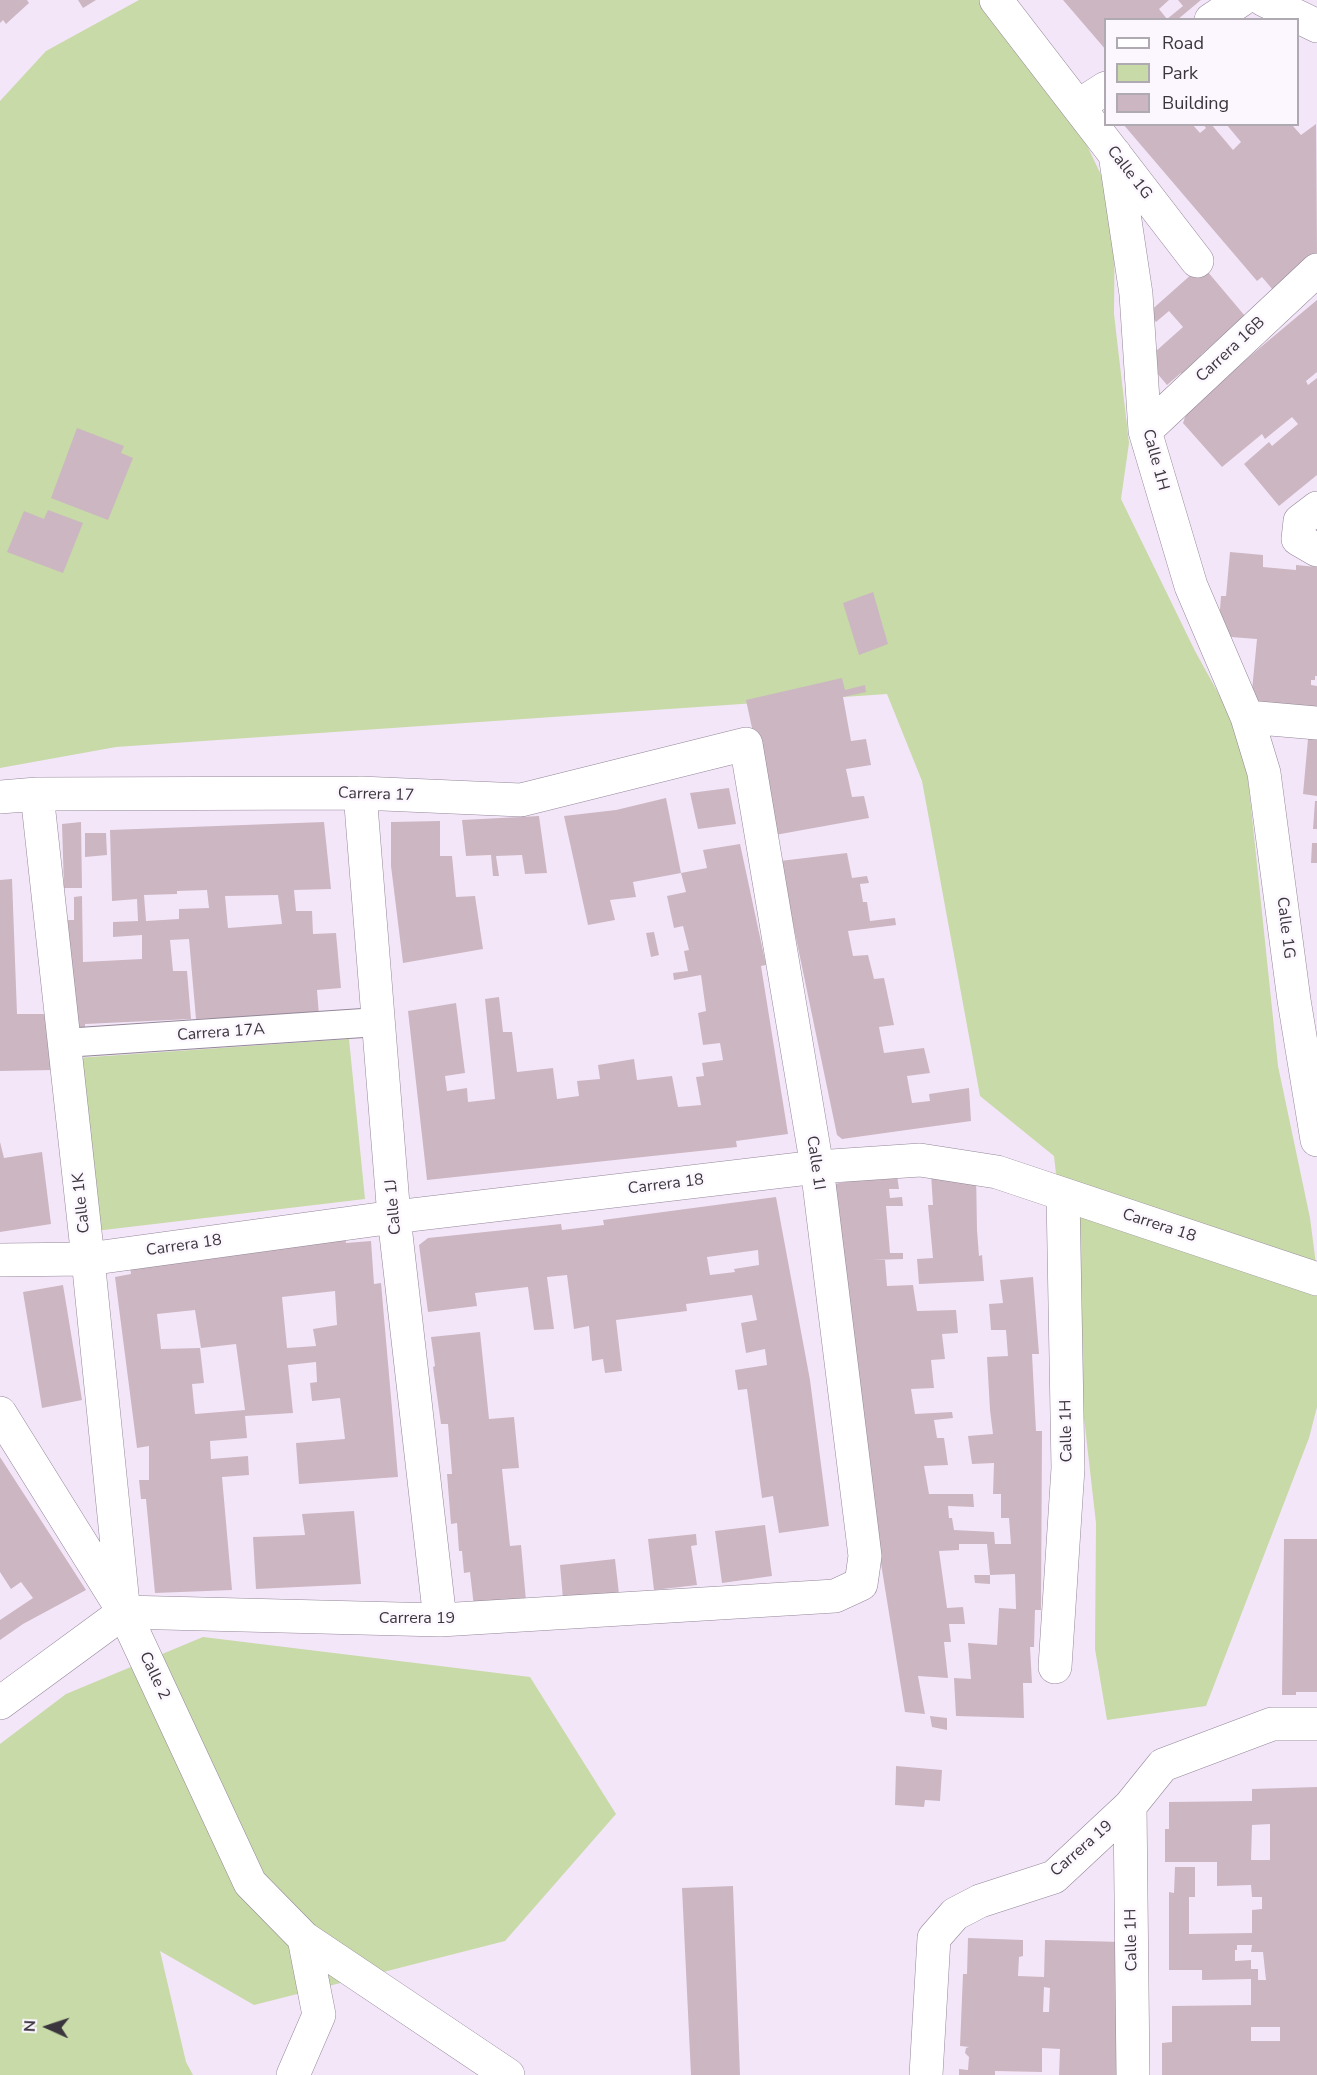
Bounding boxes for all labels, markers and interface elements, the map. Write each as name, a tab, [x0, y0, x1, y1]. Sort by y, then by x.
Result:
legend	[1104, 18, 1299, 126]
text: Road	[1162, 31, 1204, 55]
text: Park	[1162, 61, 1198, 85]
text: Building	[1162, 91, 1229, 115]
street label: Calle 1G	[1102, 143, 1156, 203]
street label: Carrera 16B	[1193, 313, 1269, 387]
street label: Calle 1H	[1138, 427, 1172, 493]
street label: Carrera 17	[338, 784, 414, 806]
street label: Calle 1G	[1272, 896, 1298, 960]
street label: Carrera 17A	[176, 1020, 266, 1046]
street label: Calle 1I	[802, 1135, 828, 1191]
street label: Carrera 18	[627, 1171, 705, 1199]
street label: Calle 1K	[69, 1172, 95, 1234]
street label: Calle 1J	[382, 1178, 406, 1236]
street label: Carrera 18	[1120, 1205, 1198, 1247]
street label: Carrera 18	[145, 1231, 223, 1261]
street label: Calle 1H	[1057, 1399, 1077, 1463]
street label: Carrera 19	[379, 1609, 455, 1629]
street label: Calle 2	[135, 1649, 173, 1703]
street label: Carrera 19	[1047, 1817, 1117, 1881]
street label: Calle 1H	[1122, 1908, 1142, 1972]
north arrow	[18, 1997, 78, 2057]
text: N	[19, 2020, 41, 2033]

